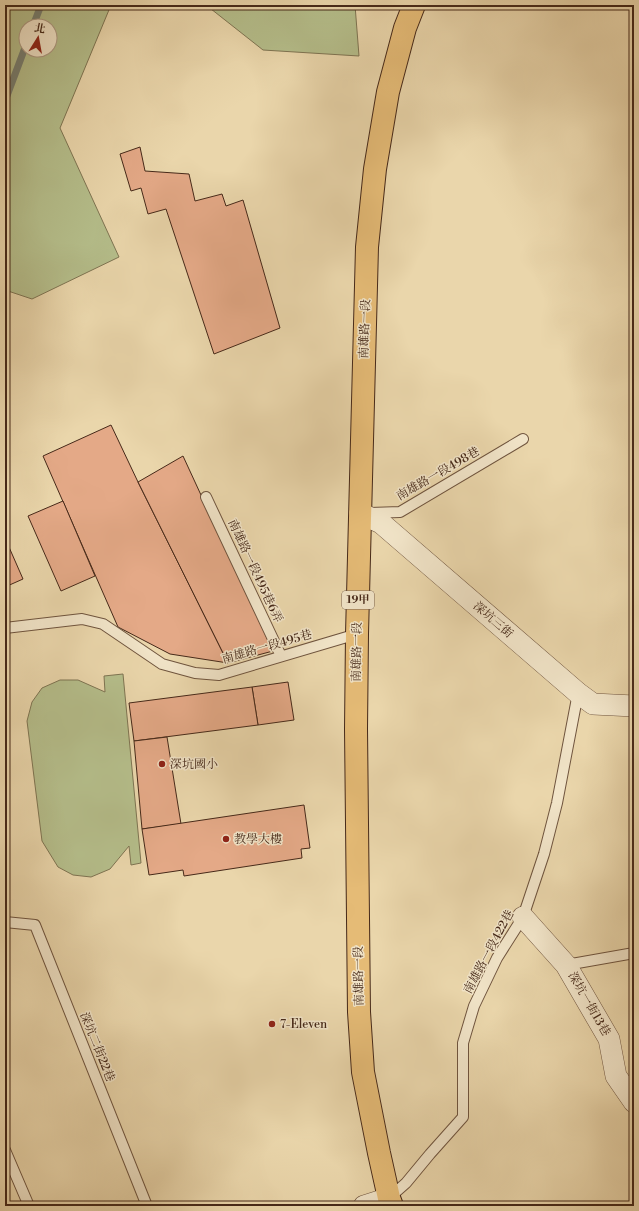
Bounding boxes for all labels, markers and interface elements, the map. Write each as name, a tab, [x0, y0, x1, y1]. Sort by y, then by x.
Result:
north arrow	[18, 18, 58, 58]
text: 北	[33, 21, 46, 37]
street label: 南雄路一段	[356, 299, 374, 359]
street label: 南雄路一段498巷	[394, 444, 482, 504]
street label: 南雄路一段495巷6弄	[224, 517, 286, 625]
road number: 19甲	[342, 591, 374, 609]
street label: 深坑三街	[470, 599, 517, 642]
street label: 南雄路一段	[349, 622, 365, 682]
street label: 南雄路一段495巷	[220, 627, 314, 667]
place label: 深坑國小	[170, 757, 218, 772]
marker: 深坑國小	[157, 759, 167, 769]
place label: 教學大樓	[234, 832, 282, 847]
marker: 教學大樓	[221, 834, 231, 844]
street label: 南雄路一段422巷	[461, 907, 517, 997]
street label: 南雄路一段	[351, 946, 367, 1006]
street label: 深坑一街13巷	[565, 969, 613, 1039]
street label: 深坑二街22巷	[76, 1010, 118, 1084]
place label: 7-Eleven	[280, 1017, 327, 1032]
marker: 7-Eleven	[267, 1019, 277, 1029]

